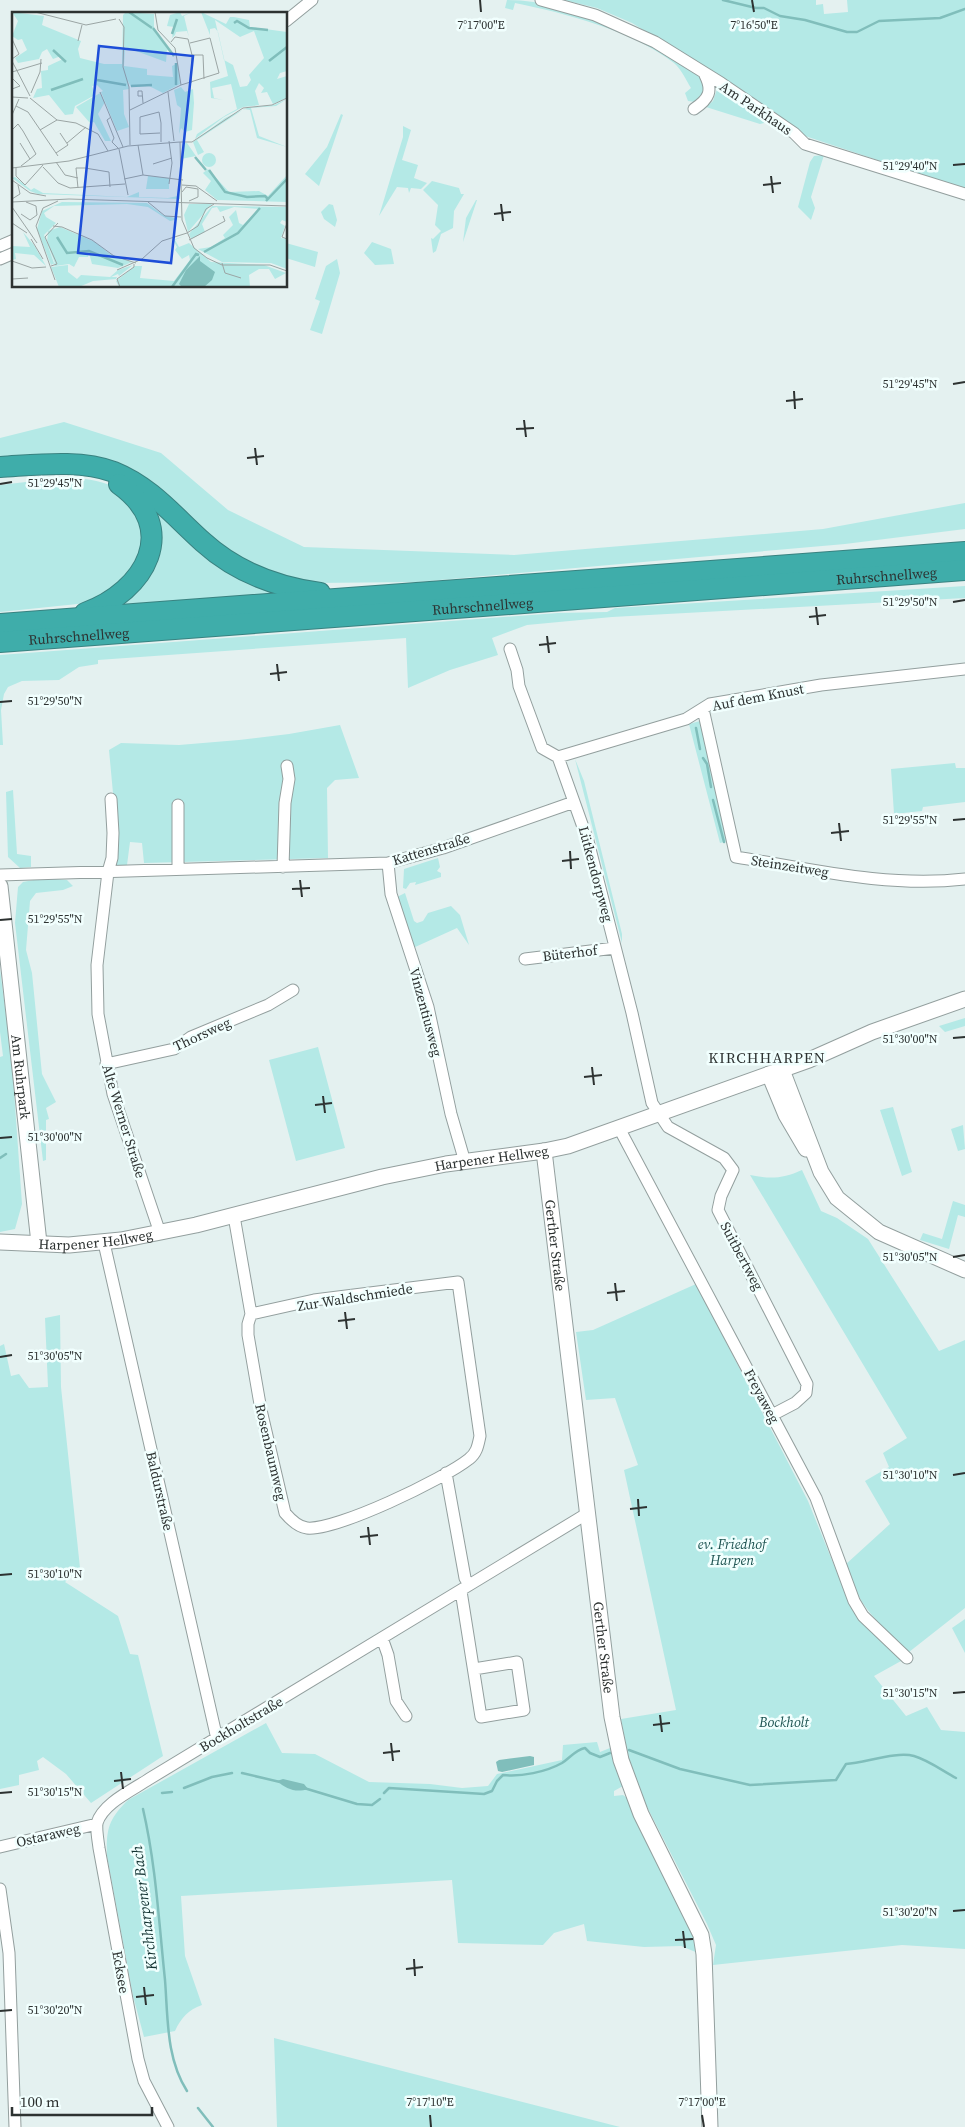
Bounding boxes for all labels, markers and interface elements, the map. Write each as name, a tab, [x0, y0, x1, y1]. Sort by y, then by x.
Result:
inset map	[12, 12, 288, 288]
text: 7°17'00"E	[457, 17, 505, 33]
text: 7°16'50"E	[730, 17, 778, 33]
street label: Am Parkhaus	[716, 76, 796, 140]
text: 51°29'40"N	[882, 158, 938, 174]
text: 51°29'45"N	[882, 376, 938, 392]
text: 51°29'45"N	[27, 475, 83, 491]
street label: Ruhrschnellweg	[835, 562, 938, 590]
street label: Ruhrschnellweg	[432, 592, 534, 620]
text: 51°29'50"N	[882, 594, 938, 610]
street label: Ruhrschnellweg	[28, 622, 130, 650]
street label: Auf dem Knust	[710, 678, 806, 716]
text: 51°29'50"N	[27, 693, 83, 709]
text: 51°29'55"N	[882, 812, 938, 828]
street label: Lütkendorpweg	[574, 824, 618, 924]
street label: Kattenstraße	[390, 828, 472, 870]
street label: Steinzeitweg	[750, 850, 830, 882]
text: 51°29'55"N	[27, 911, 83, 927]
street label: Büterhof	[541, 940, 600, 966]
street label: Vinzentiusweg	[405, 965, 447, 1059]
street label: Thorsweg	[170, 1012, 234, 1056]
text: 51°30'00"N	[882, 1031, 938, 1047]
street label: Am Ruhrpark	[6, 1033, 35, 1121]
district label: KIRCHHARPEN	[708, 1047, 826, 1068]
street label: Alte Werner Straße	[97, 1062, 151, 1180]
text: 51°30'00"N	[27, 1129, 83, 1145]
street label: Harpener Hellweg	[433, 1140, 550, 1176]
street label: Gerther Straße	[540, 1198, 571, 1292]
street label: Suitbertweg	[716, 1218, 768, 1294]
street label: Harpener Hellweg	[38, 1224, 154, 1255]
text: 51°30'05"N	[882, 1249, 938, 1265]
street label: Zur Waldschmiede	[296, 1278, 414, 1316]
text: 51°30'05"N	[27, 1348, 83, 1364]
street label: Freyaweg	[739, 1365, 785, 1427]
street label: Rosenbaumweg	[250, 1402, 292, 1502]
street label: Baldurstraße	[141, 1449, 179, 1533]
text: 51°30'10"N	[882, 1467, 938, 1483]
park label: ev. Friedhof Harpen	[698, 1534, 769, 1570]
text: 51°30'10"N	[27, 1566, 83, 1582]
street label: Gerther Straße	[588, 1600, 619, 1694]
text: 51°30'15"N	[882, 1685, 938, 1701]
street label: Bockholtstraße	[195, 1691, 287, 1757]
park label: Bockholt	[758, 1712, 810, 1732]
text: 51°30'15"N	[27, 1784, 83, 1800]
street label: Ostaraweg	[14, 1818, 82, 1852]
water label: Kirchharpener Bach	[126, 1845, 162, 1972]
text: 51°30'20"N	[882, 1904, 938, 1920]
street label: Ecksee	[107, 1949, 135, 1995]
text: 51°30'20"N	[27, 2002, 83, 2018]
scale bar	[12, 2084, 152, 2116]
text: 100 m	[20, 2091, 60, 2112]
text: 7°17'10"E	[406, 2094, 454, 2110]
text: 7°17'00"E	[678, 2094, 726, 2110]

